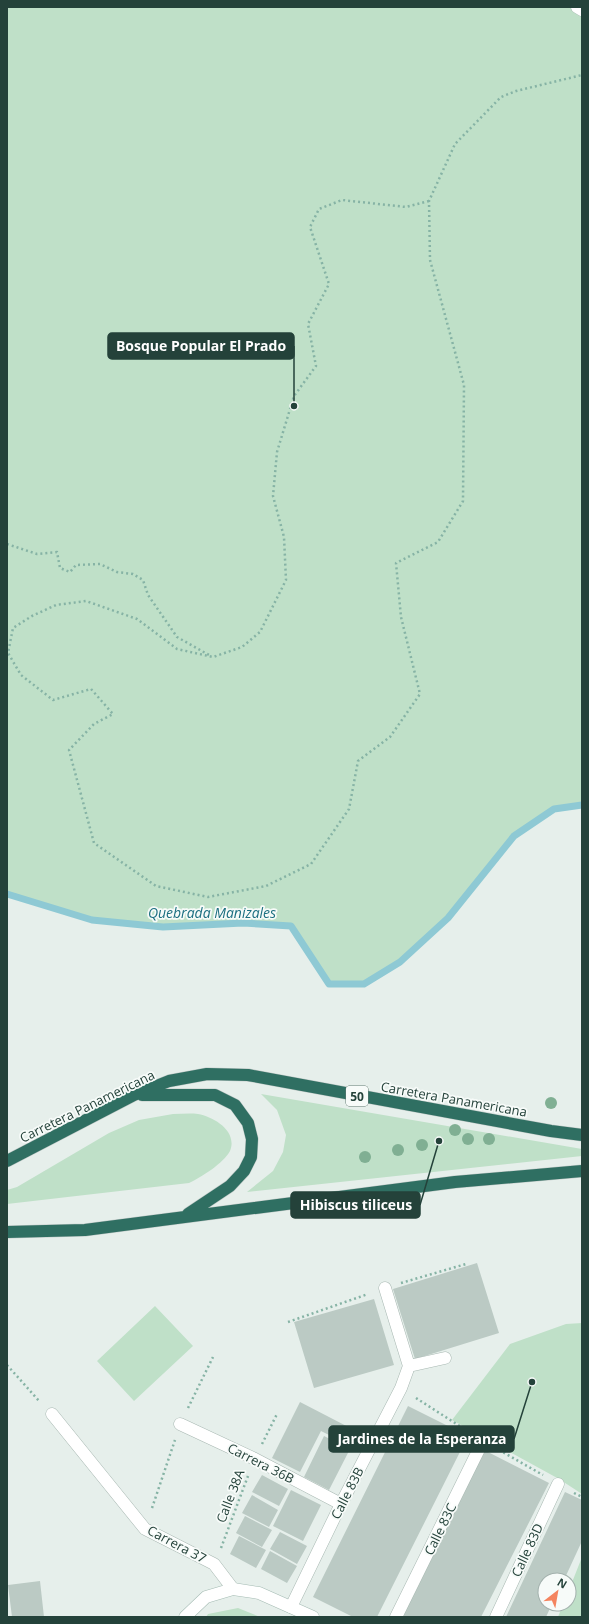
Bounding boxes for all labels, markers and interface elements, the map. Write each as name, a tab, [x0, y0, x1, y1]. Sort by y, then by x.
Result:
callout: Bosque Popular El Prado	[108, 333, 294, 359]
text: Bosque Popular El Prado	[116, 336, 286, 355]
water label: Quebrada Manizales	[148, 903, 276, 922]
street label: Carretera Panamericana	[17, 1065, 157, 1147]
street label: Carretera Panamericana	[380, 1077, 528, 1121]
road number: 50	[346, 1086, 368, 1106]
callout: Hibiscus tiliceus	[291, 1192, 420, 1218]
text: Hibiscus tiliceus	[300, 1195, 412, 1214]
callout: Jardines de la Esperanza	[329, 1426, 514, 1452]
text: Jardines de la Esperanza	[335, 1429, 507, 1448]
street label: Carrera 36B	[225, 1439, 297, 1487]
street label: Calle 83B	[326, 1464, 368, 1522]
street label: Calle 38A	[212, 1466, 249, 1525]
street label: Calle 83C	[420, 1500, 460, 1558]
street label: Calle 83D	[507, 1520, 547, 1580]
street label: Carrera 37	[144, 1521, 210, 1567]
north arrow	[537, 1572, 577, 1612]
text: N	[555, 1574, 570, 1592]

